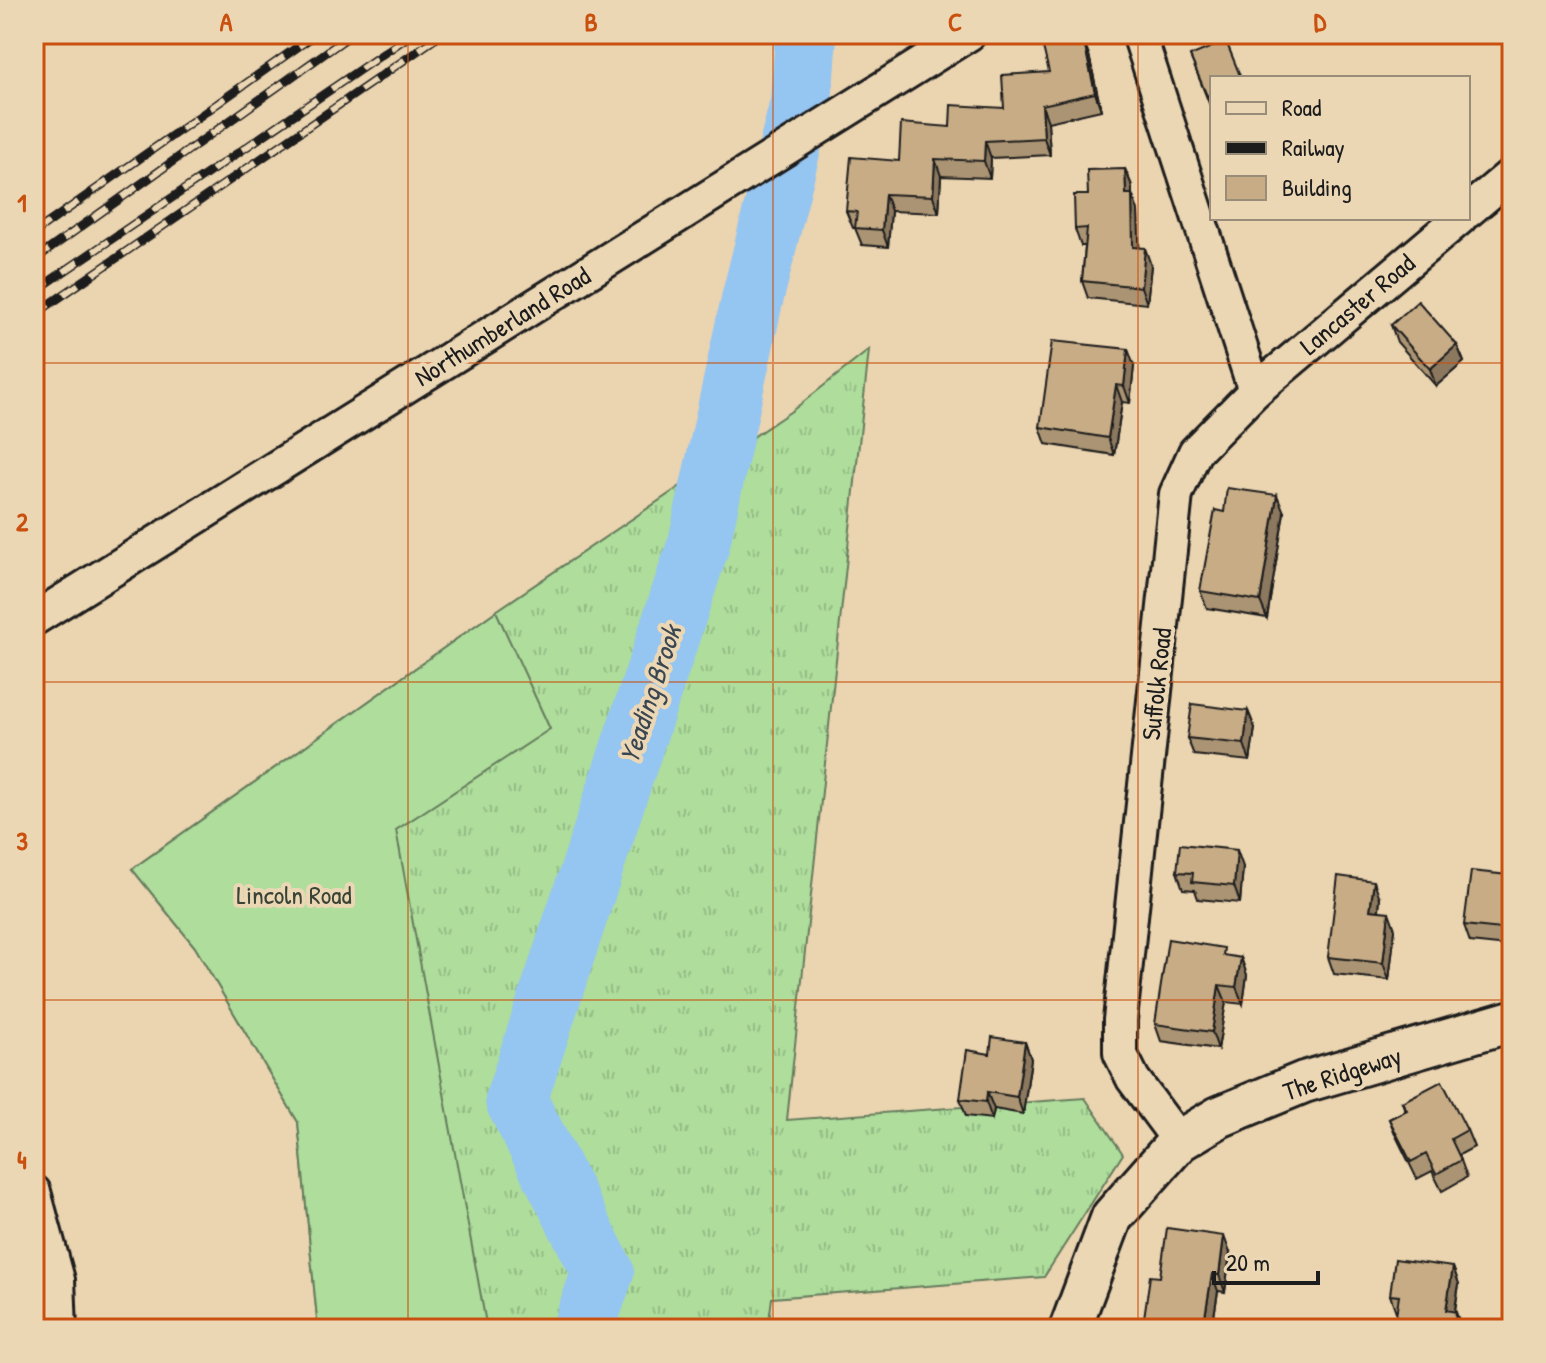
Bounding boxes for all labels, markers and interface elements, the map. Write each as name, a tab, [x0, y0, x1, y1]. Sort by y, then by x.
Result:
text: A	[220, 4, 233, 39]
text: B	[584, 4, 598, 39]
text: C	[948, 4, 962, 39]
text: D	[1314, 4, 1327, 39]
legend	[1210, 76, 1470, 220]
text: Road	[1282, 91, 1321, 123]
text: Railway	[1282, 131, 1345, 163]
text: Building	[1282, 171, 1352, 203]
text: 1	[17, 185, 27, 220]
street label: Lancaster Road	[1292, 246, 1422, 362]
street label: Northumberland Road	[408, 258, 596, 394]
text: 2	[16, 504, 29, 539]
water label: Yeading Brook	[610, 618, 691, 768]
street label: Suffolk Road	[1133, 626, 1179, 742]
text: 3	[16, 823, 28, 858]
park label: Lincoln Road	[236, 877, 352, 912]
street label: The Ridgeway	[1278, 1037, 1406, 1109]
text: 4	[17, 1142, 27, 1177]
scale bar	[1214, 1235, 1318, 1285]
text: 20 m	[1226, 1246, 1270, 1278]

